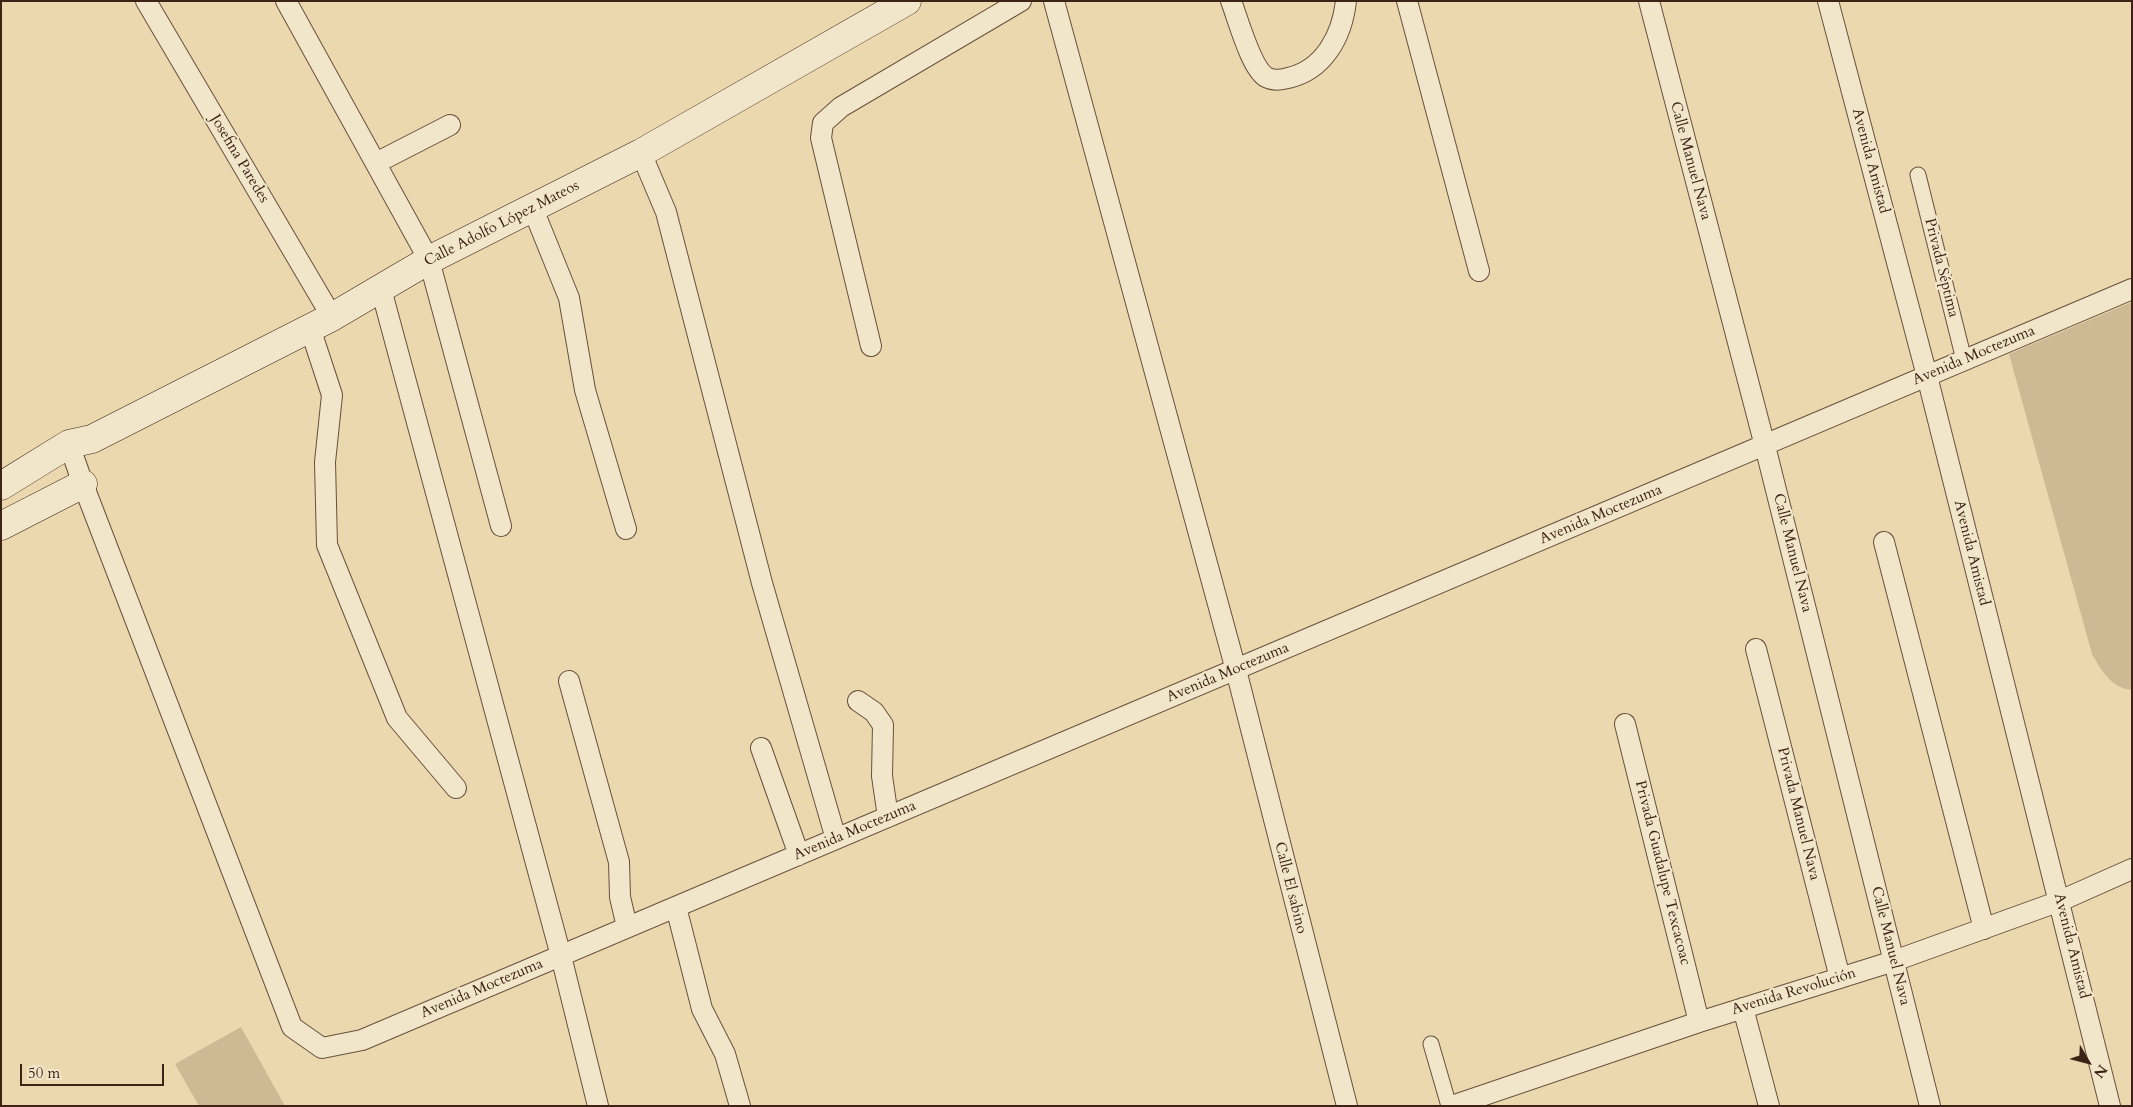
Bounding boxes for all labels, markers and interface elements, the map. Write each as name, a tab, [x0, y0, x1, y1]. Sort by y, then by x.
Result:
street label: Calle Manuel Nava	[1666, 100, 1714, 222]
street label: Avenida Amistad	[1847, 106, 1893, 216]
street label: Josefina Paredes	[206, 112, 272, 206]
street label: Calle Adolfo López Mateos	[421, 177, 583, 271]
street label: Privada Séptima	[1920, 217, 1962, 319]
street label: Avenida Moctezuma	[1910, 322, 2038, 390]
street label: Avenida Moctezuma	[1537, 481, 1665, 549]
street label: Calle Manuel Nava	[1769, 492, 1815, 614]
street label: Avenida Amistad	[1949, 498, 1993, 608]
street label: Avenida Moctezuma	[1164, 639, 1292, 707]
street label: Privada Manuel Nava	[1773, 746, 1823, 882]
street label: Privada Guadalupe Texcacoac	[1630, 779, 1694, 967]
street label: Avenida Moctezuma	[791, 797, 919, 865]
street label: Calle El sabino	[1270, 840, 1310, 936]
street label: Calle Manuel Nava	[1867, 885, 1913, 1007]
street label: Avenida Amistad	[2049, 891, 2093, 1001]
street label: Avenida Moctezuma	[418, 955, 546, 1023]
street label: Avenida Revolución	[1730, 965, 1858, 1019]
north arrow	[2063, 1037, 2113, 1087]
scale bar	[22, 1054, 166, 1086]
text: N	[2089, 1061, 2112, 1082]
text: 50 m	[28, 1063, 60, 1083]

